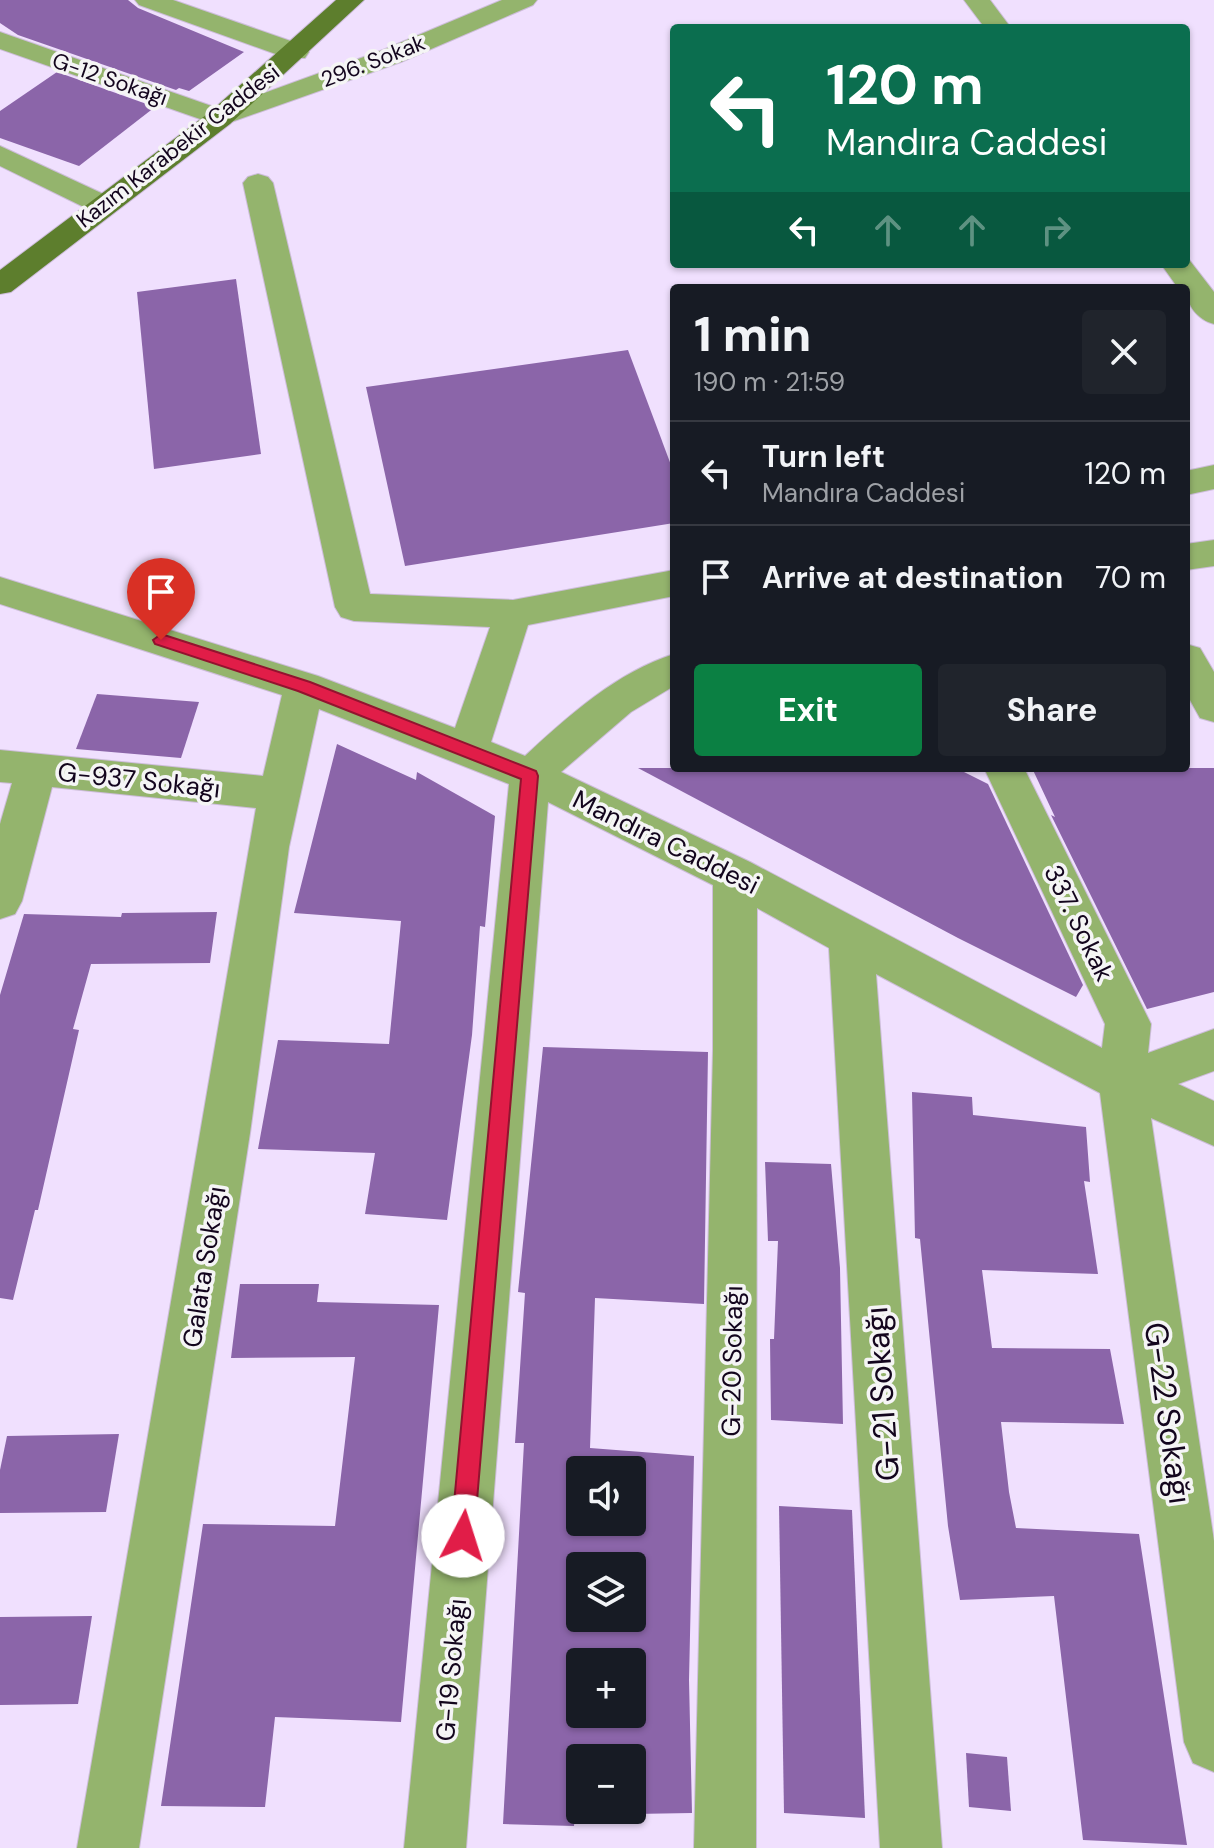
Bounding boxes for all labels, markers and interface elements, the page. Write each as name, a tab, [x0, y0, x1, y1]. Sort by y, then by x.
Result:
street label: 296. Sokak	[317, 28, 429, 94]
street label: G-12 Sokağı	[49, 46, 171, 112]
text: 120 m	[826, 48, 984, 121]
icon: left	[694, 56, 798, 160]
street label: Kazım Karabekir Caddesi	[71, 58, 285, 234]
text: Mandıra Caddesi	[826, 119, 1107, 166]
icon: left	[782, 208, 826, 252]
icon: ahead	[866, 208, 910, 252]
icon: ahead	[950, 208, 994, 252]
icon: right	[1034, 208, 1078, 252]
text: 1 min	[694, 303, 811, 366]
button: close	[1082, 310, 1166, 394]
text: 190 m · 21:59	[694, 365, 845, 399]
text: Turn left	[762, 437, 885, 476]
icon: left	[694, 451, 738, 495]
text: 120 m	[1084, 454, 1166, 493]
text: Mandıra Caddesi	[762, 476, 965, 510]
icon: arrive	[694, 555, 738, 599]
pin	[127, 558, 195, 640]
text: Arrive at destination	[762, 558, 1063, 597]
text: 70 m	[1095, 558, 1166, 597]
icon: arrive	[139, 570, 183, 614]
button: Exit	[694, 664, 922, 756]
button: Share	[938, 664, 1166, 756]
street label: G-937 Sokağı	[56, 755, 222, 805]
street label: Mandıra Caddesi	[567, 782, 765, 902]
street label: 337. Sokak	[1036, 859, 1122, 987]
street label: Galata Sokağı	[174, 1184, 234, 1350]
street label: G-20 Sokağı	[714, 1285, 750, 1437]
street label: G-21 Sokağı	[855, 1306, 909, 1482]
street label: G-22 Sokağı	[1134, 1320, 1202, 1506]
map controls	[566, 1456, 646, 1824]
button: sound	[566, 1456, 646, 1536]
position arrow	[421, 1494, 505, 1578]
button: layers	[566, 1552, 646, 1632]
street label: G-19 Sokağı	[428, 1597, 474, 1743]
button: +	[566, 1648, 646, 1728]
button: −	[566, 1744, 646, 1824]

